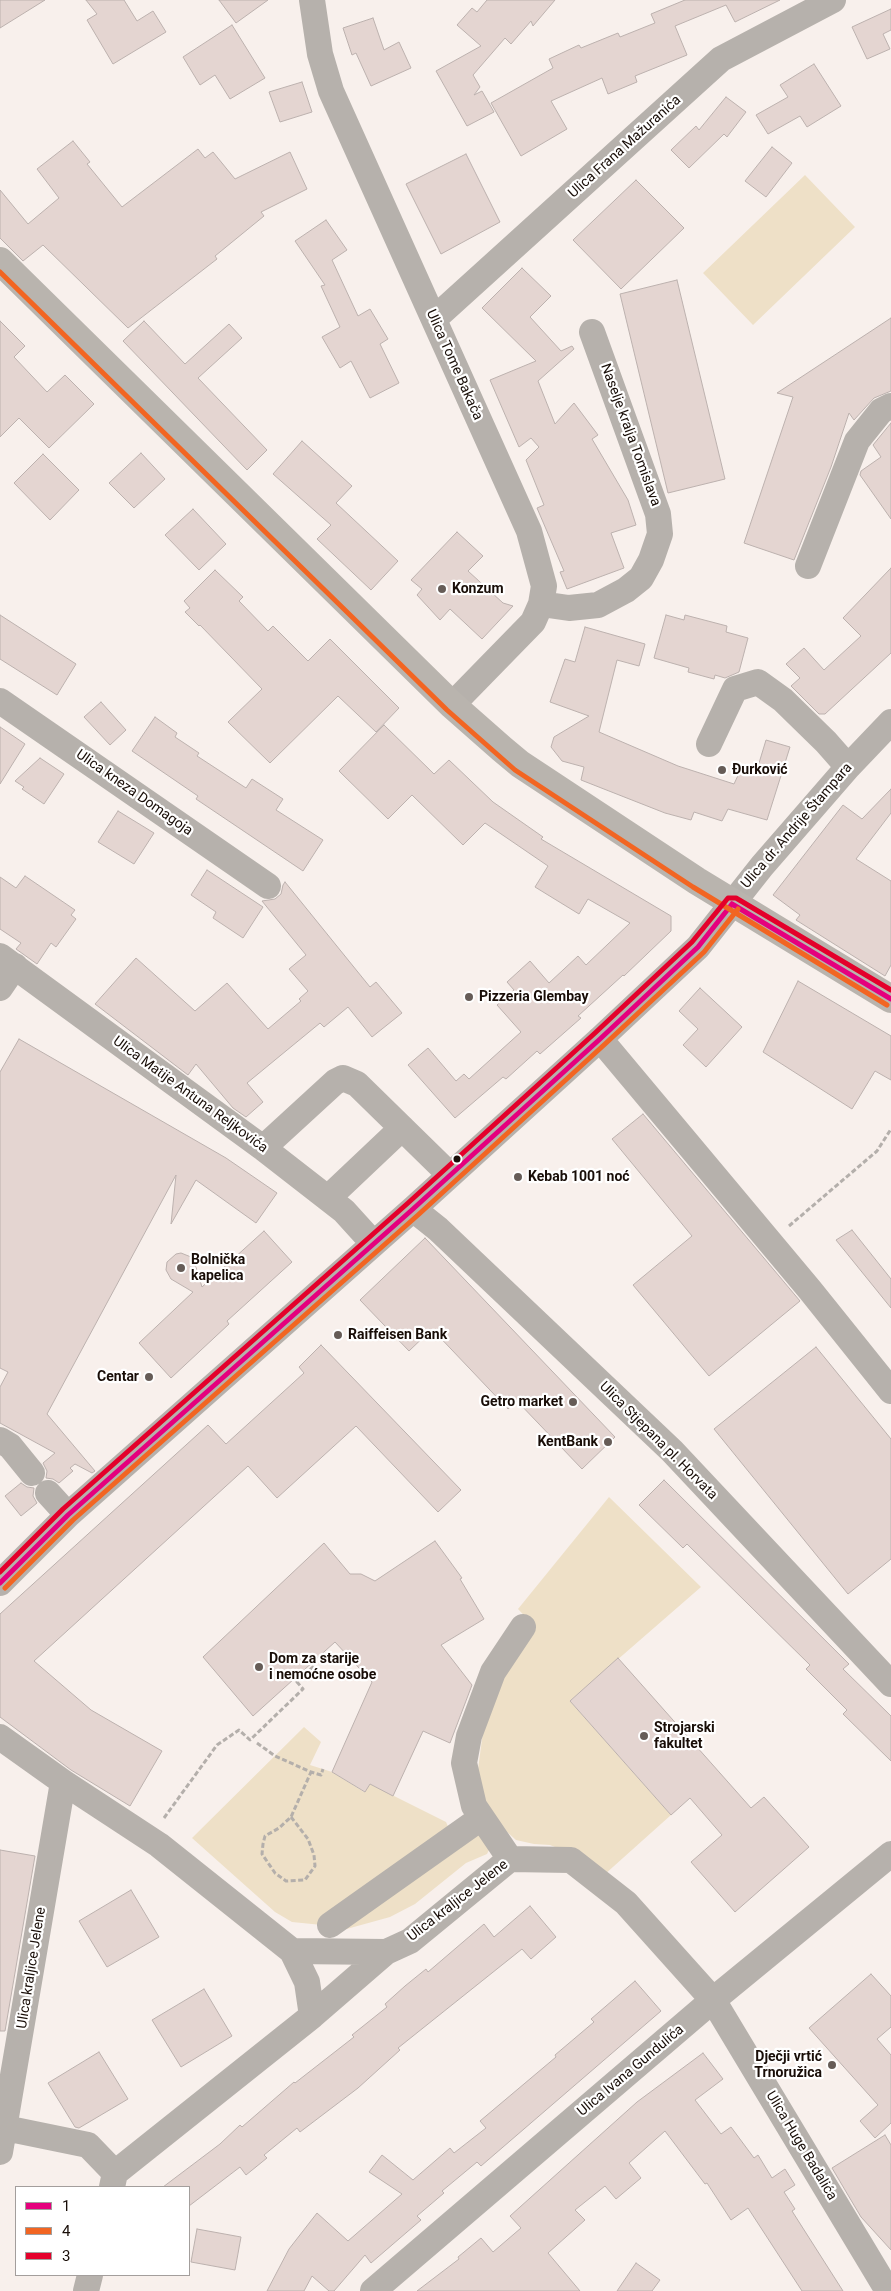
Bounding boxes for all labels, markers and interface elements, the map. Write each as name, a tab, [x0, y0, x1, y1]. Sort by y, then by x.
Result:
street label: Ulica Frana Mažuranića	[565, 92, 685, 202]
street label: Ulica Tome Bakača	[422, 307, 486, 423]
street label: Naselje kralja Tomislava	[596, 361, 664, 509]
place label: Konzum	[452, 581, 504, 597]
marker: Konzum	[436, 583, 448, 595]
street label: Ulica kneza Domagoja	[72, 746, 196, 840]
street label: Ulica dr. Andrije Štampara	[738, 760, 856, 892]
place label: Đurković	[732, 762, 788, 778]
marker: Đurković	[716, 764, 728, 776]
place label: Pizzeria Glembay	[479, 989, 588, 1005]
marker: Pizzeria Glembay	[463, 991, 475, 1003]
street label: Ulica Matije Antuna Reljkovića	[109, 1033, 271, 1157]
unlabelled marker	[452, 1154, 462, 1164]
place label: Kebab 1001 noć	[528, 1169, 630, 1185]
marker: Kebab 1001 noć	[512, 1171, 524, 1183]
place label: Bolnička kapelica	[191, 1252, 245, 1284]
marker: Bolnička kapelica	[175, 1262, 187, 1274]
place label: Raiffeisen Bank	[348, 1327, 447, 1343]
marker: Raiffeisen Bank	[332, 1329, 344, 1341]
place label: Centar	[97, 1369, 139, 1385]
marker: Centar	[143, 1371, 155, 1383]
street label: Ulica Stjepana pl. Horvata	[595, 1378, 721, 1504]
place label: Getro market	[480, 1394, 563, 1410]
marker: Getro market	[567, 1396, 579, 1408]
place label: KentBank	[537, 1434, 598, 1450]
marker: KentBank	[602, 1436, 614, 1448]
place label: Dom za starije i nemoćne osobe	[269, 1651, 376, 1684]
marker: Dom za starije i nemoćne osobe	[253, 1661, 265, 1673]
place label: Strojarski fakultet	[654, 1720, 715, 1752]
marker: Strojarski fakultet	[638, 1730, 650, 1742]
street label: Ulica kraljice Jelene	[404, 1857, 512, 1945]
street label: Ulica kraljice Jelene	[14, 1906, 50, 2030]
street label: Ulica Ivana Gundulića	[574, 2022, 688, 2120]
place label: Dječji vrtić Trnoružica	[754, 2049, 822, 2082]
marker: Dječji vrtić Trnoružica	[826, 2059, 838, 2071]
street label: Ulica Huge Badalića	[762, 2088, 840, 2204]
legend	[15, 2186, 190, 2276]
text: 1	[62, 2197, 70, 2215]
text: 4	[62, 2222, 70, 2240]
text: 3	[62, 2247, 70, 2265]

